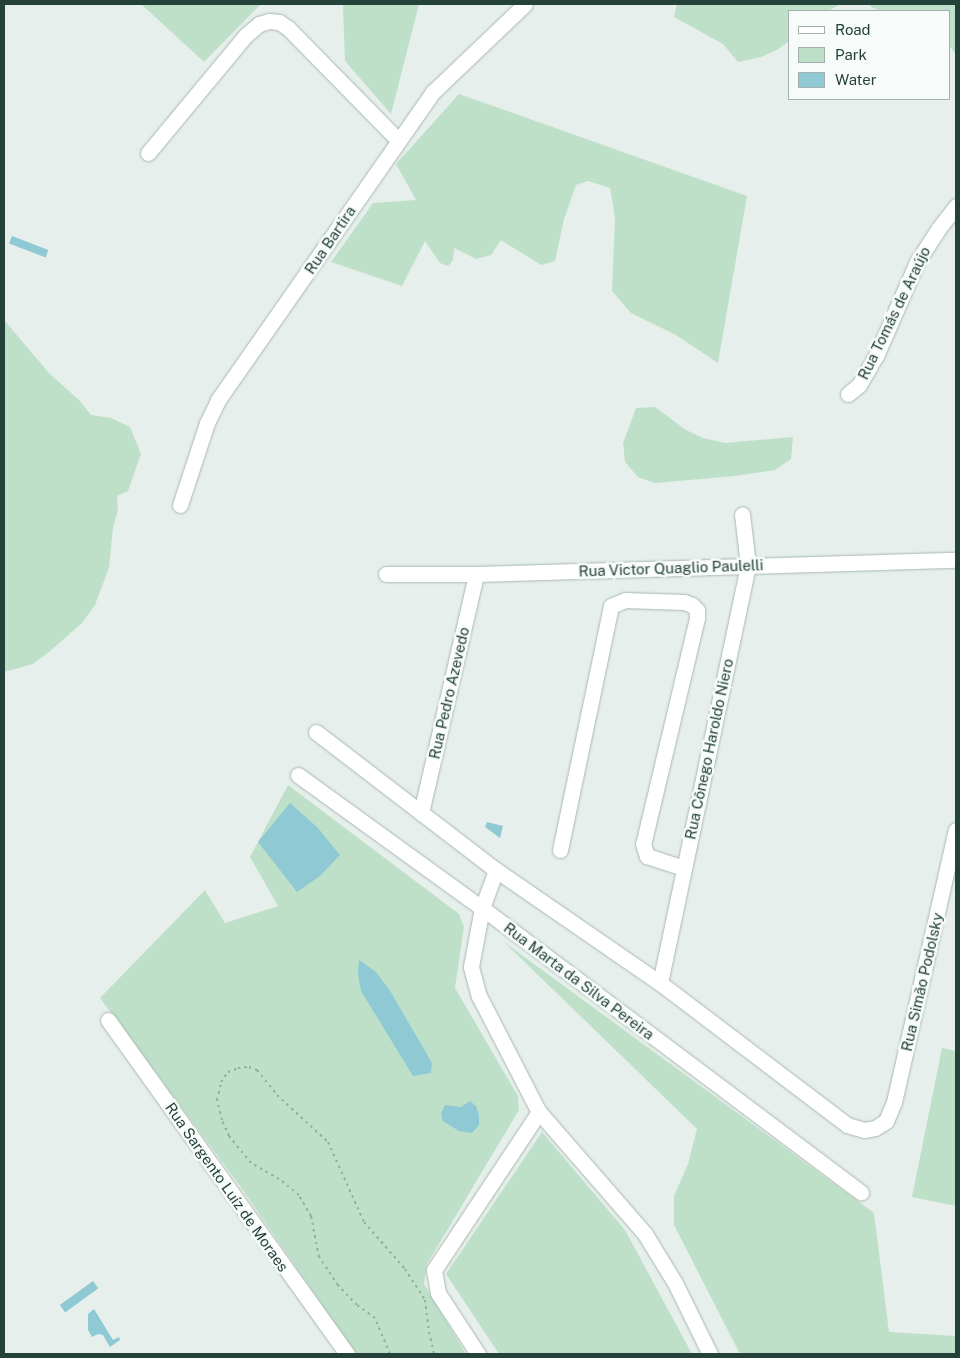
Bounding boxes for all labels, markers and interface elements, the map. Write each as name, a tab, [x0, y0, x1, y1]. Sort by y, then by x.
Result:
legend	[788, 10, 950, 100]
text: Road	[835, 21, 871, 38]
text: Park	[835, 46, 867, 63]
text: Water	[835, 71, 877, 88]
street label: Rua Bartira	[301, 203, 359, 277]
street label: Rua Tomás de Araújo	[854, 243, 934, 383]
street label: Rua Victor Quaglio Paulelli	[578, 556, 764, 580]
street label: Rua Pedro Azevedo	[425, 625, 473, 761]
street label: Rua Cônego Haroldo Niero	[681, 657, 737, 841]
street label: Rua Simão Podolsky	[897, 911, 947, 1053]
street label: Rua Marta da Silva Pereira	[500, 919, 658, 1043]
street label: Rua Sargento Luíz de Moraes	[161, 1099, 293, 1275]

